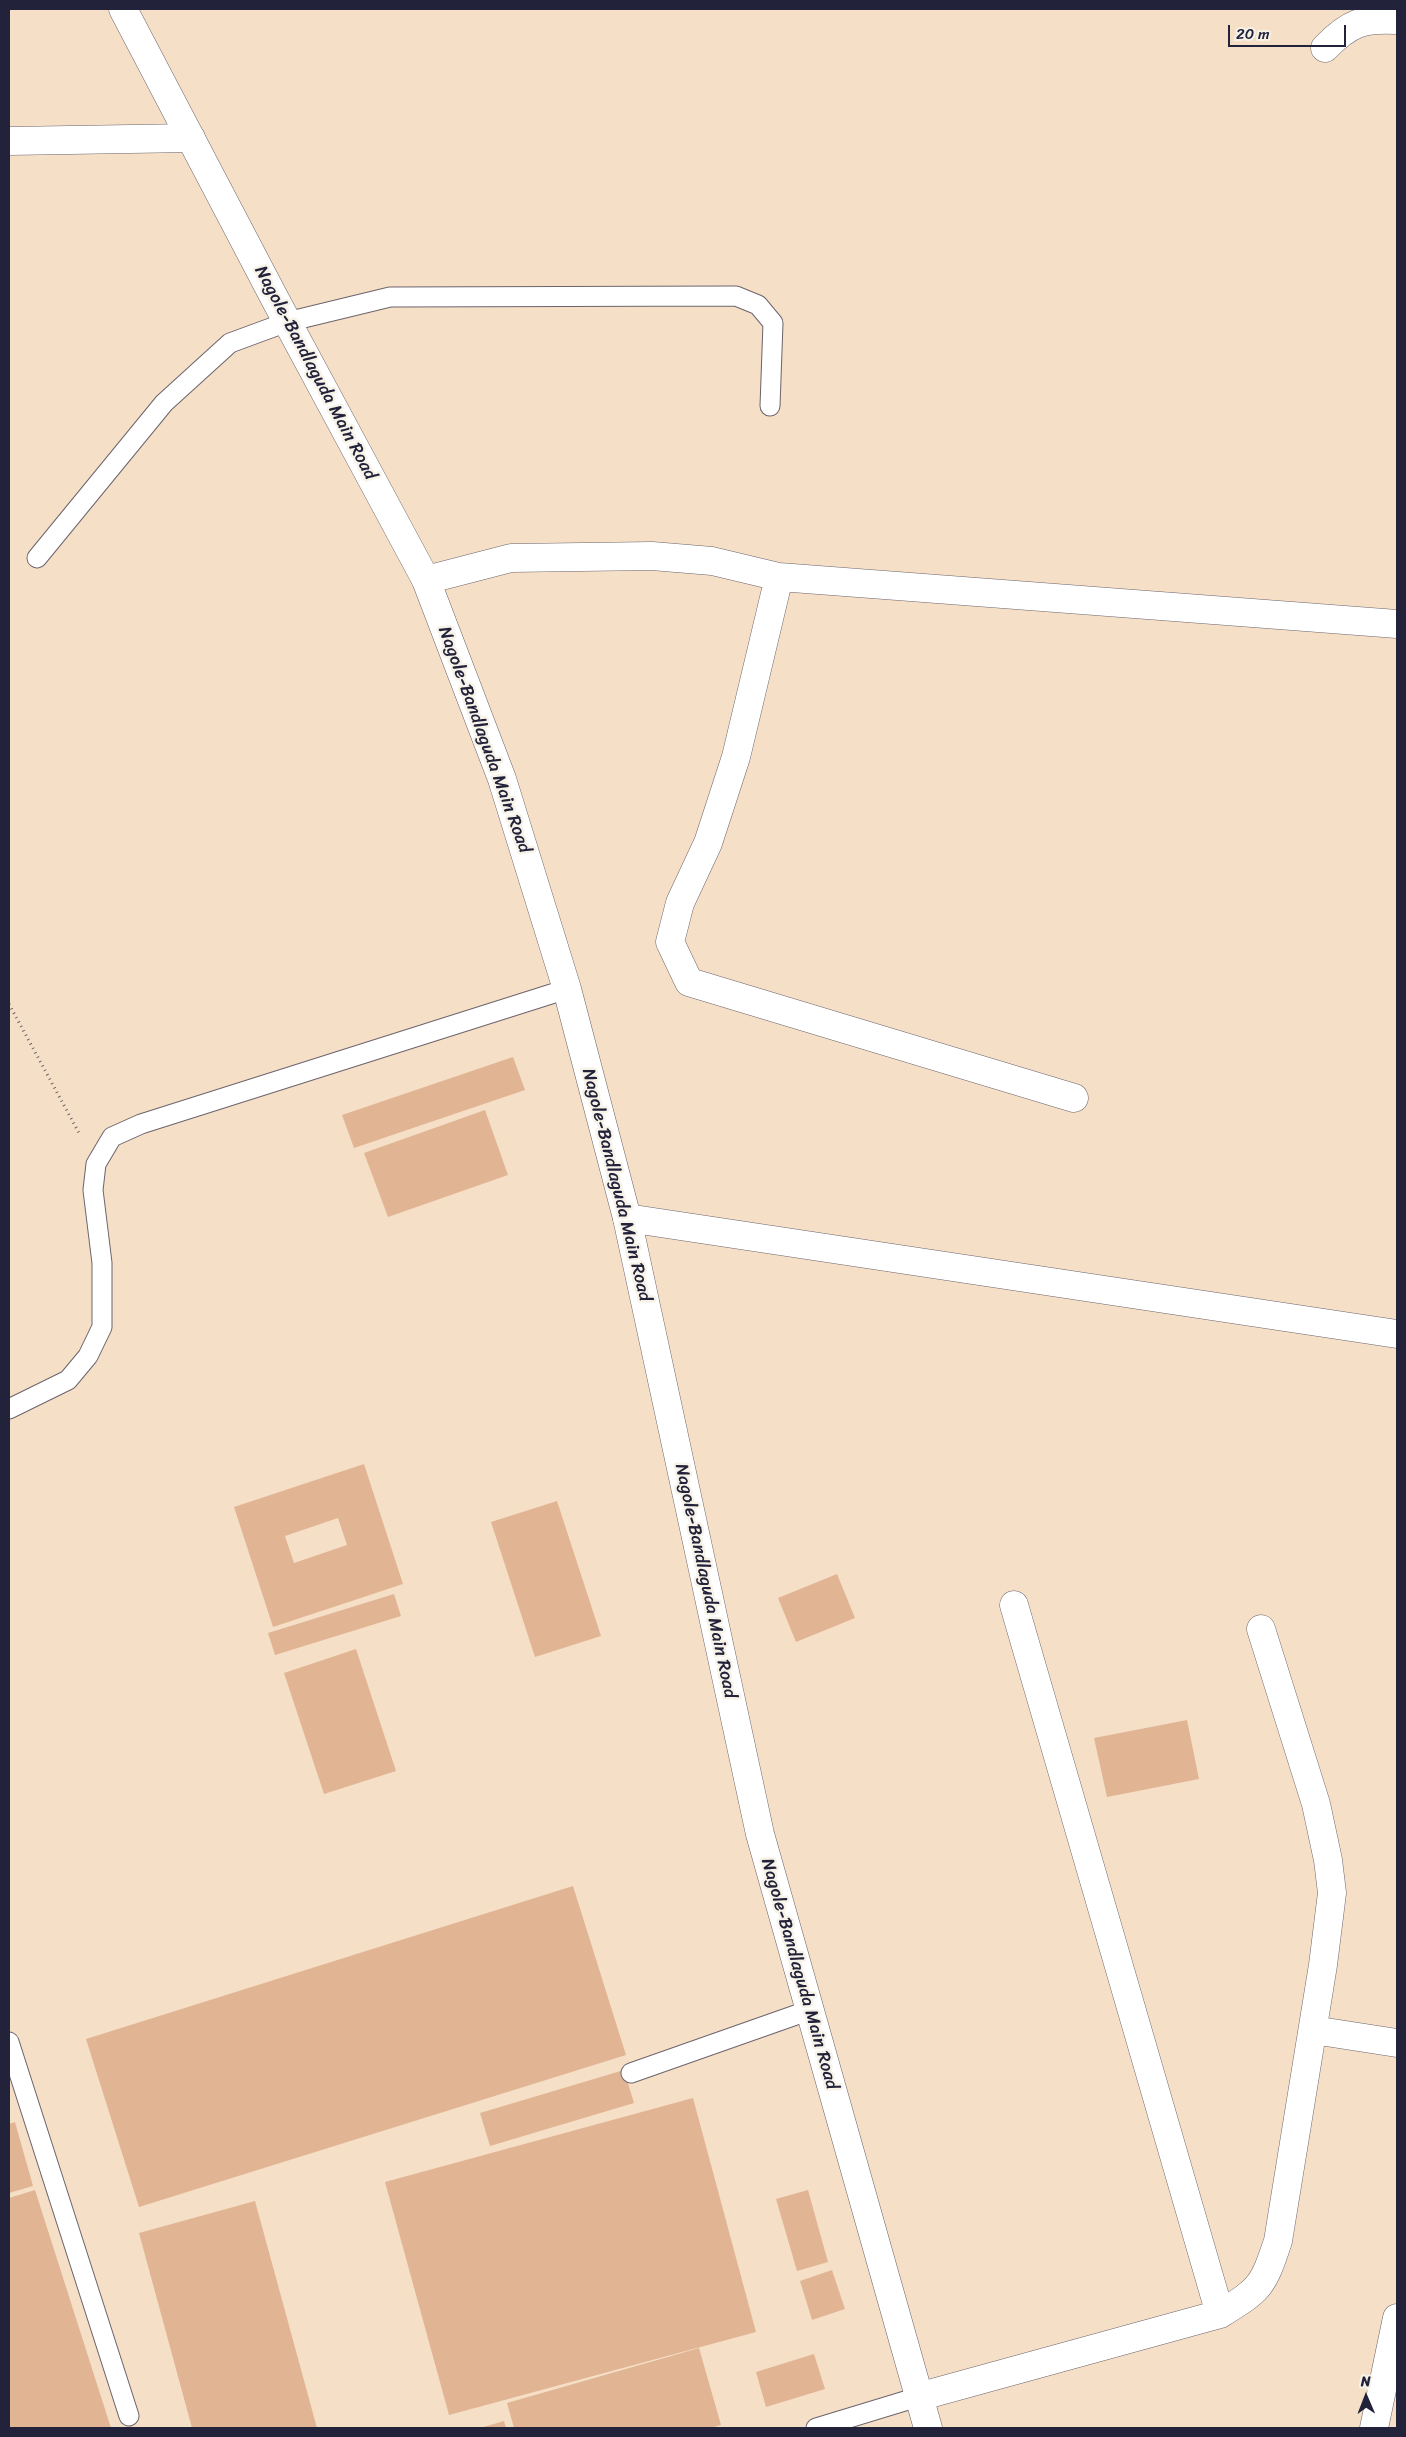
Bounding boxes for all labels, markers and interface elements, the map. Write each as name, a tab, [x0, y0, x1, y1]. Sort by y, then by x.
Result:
scale bar	[1231, 15, 1348, 47]
text: 20 m	[1236, 21, 1270, 47]
street label: Nagole-Bandlaguda Main Road	[249, 262, 381, 484]
street label: Nagole-Bandlaguda Main Road	[433, 624, 535, 856]
street label: Nagole-Bandlaguda Main Road	[577, 1066, 655, 1304]
street label: Nagole-Bandlaguda Main Road	[670, 1462, 740, 1700]
street label: Nagole-Bandlaguda Main Road	[756, 1856, 842, 2092]
text: N	[1361, 2369, 1371, 2394]
north arrow	[1341, 2372, 1391, 2422]

